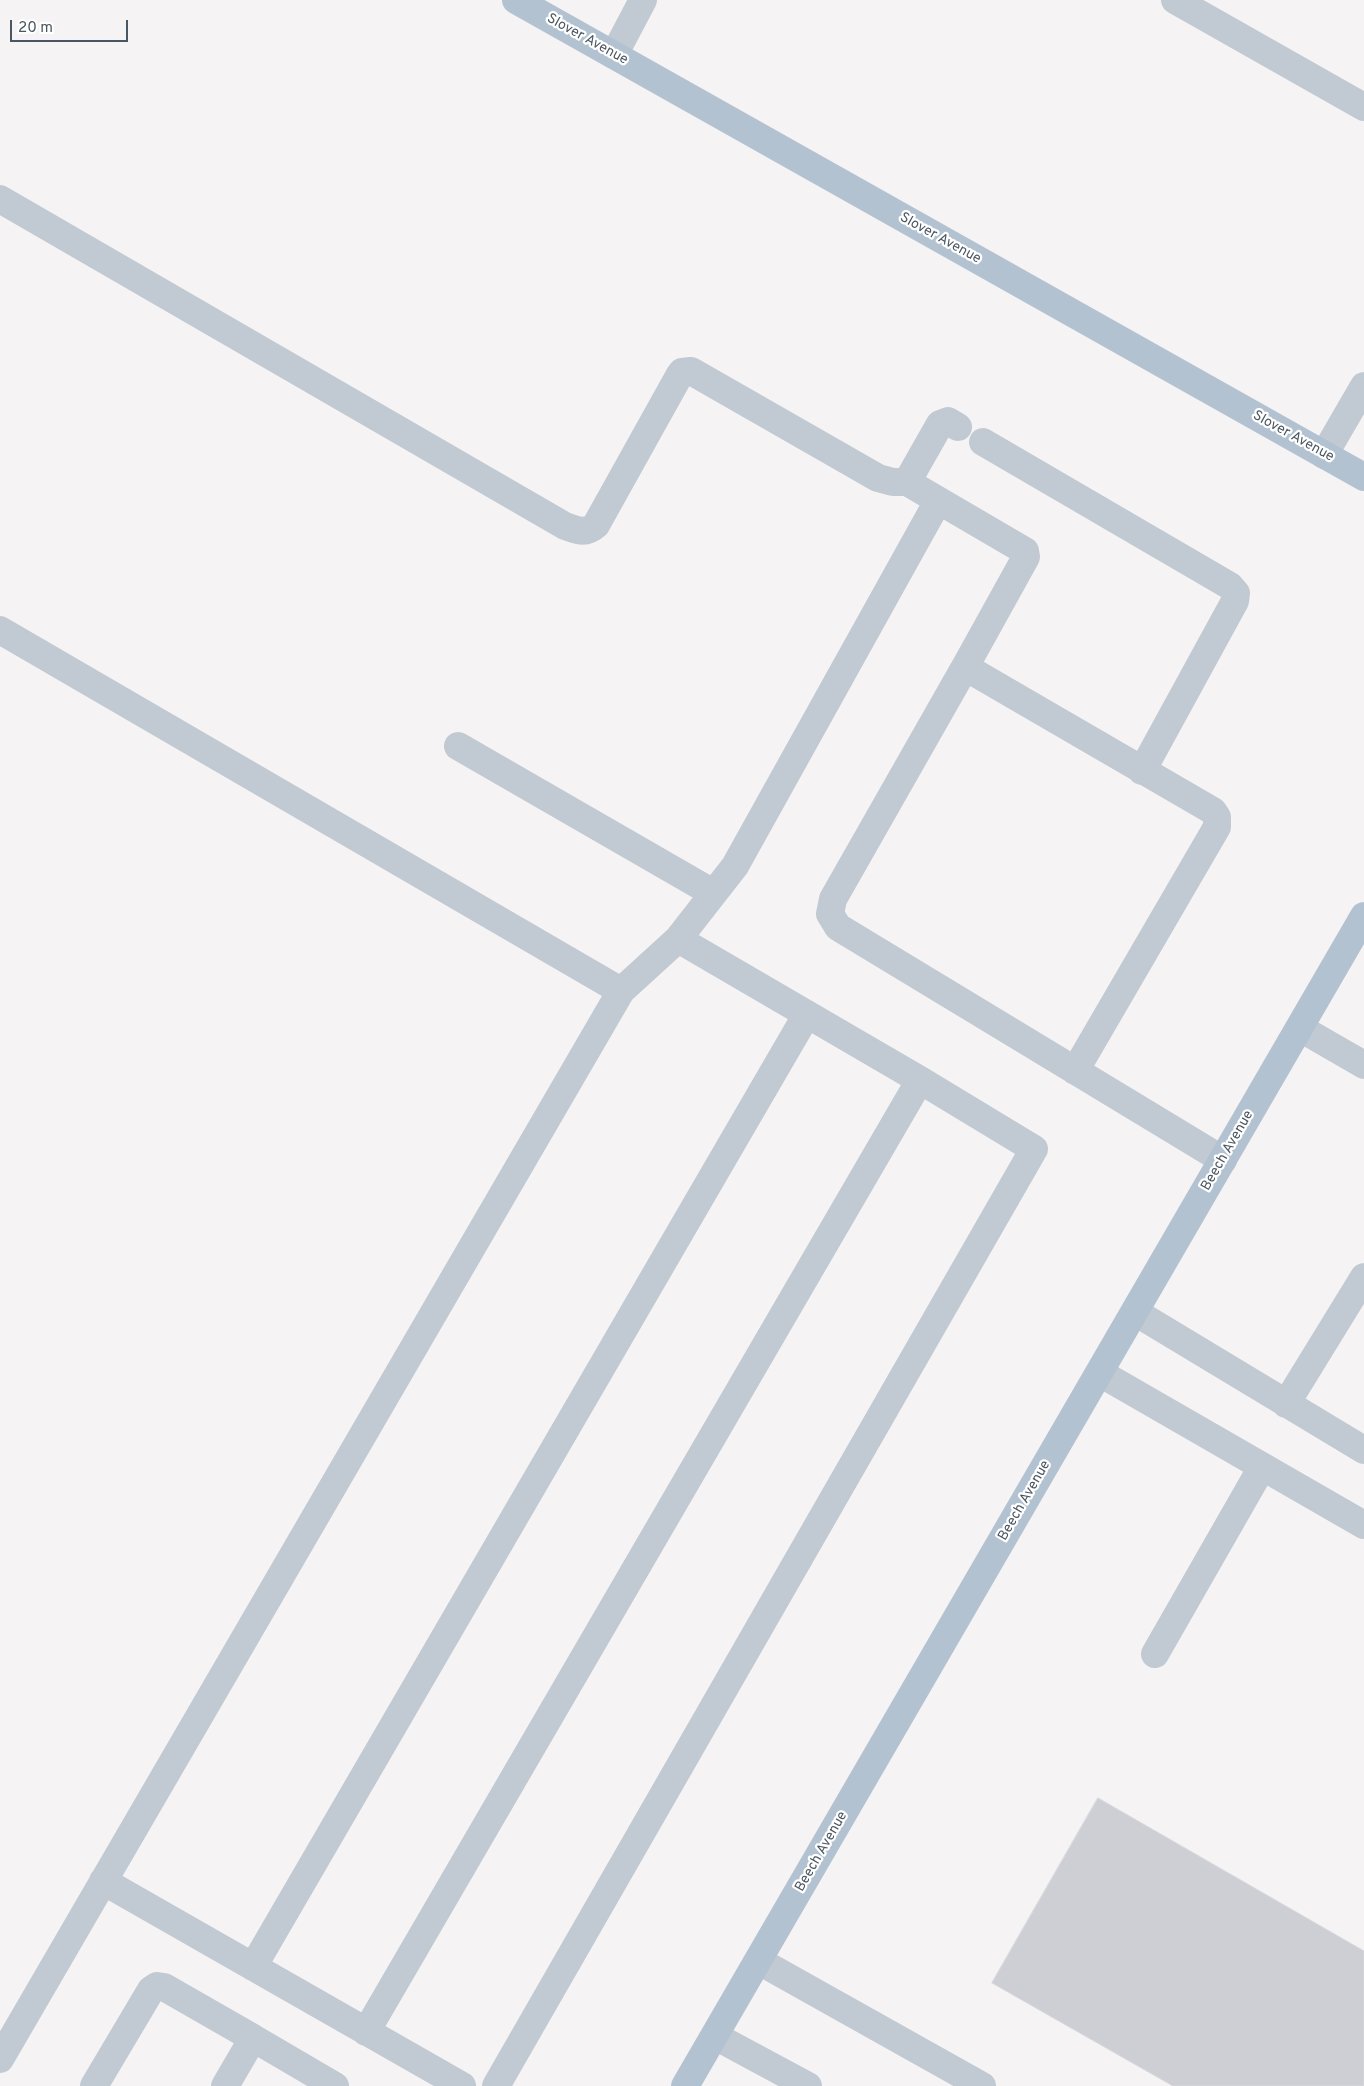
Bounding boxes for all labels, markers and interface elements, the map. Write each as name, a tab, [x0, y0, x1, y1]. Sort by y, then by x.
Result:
scale bar	[12, 10, 130, 42]
street label: Slover Avenue	[544, 11, 630, 69]
text: 20 m	[18, 19, 53, 38]
street label: Slover Avenue	[897, 210, 983, 268]
street label: Slover Avenue	[1250, 408, 1336, 466]
street label: Beech Avenue	[1198, 1108, 1258, 1194]
street label: Beech Avenue	[995, 1458, 1055, 1544]
street label: Beech Avenue	[792, 1809, 852, 1895]

